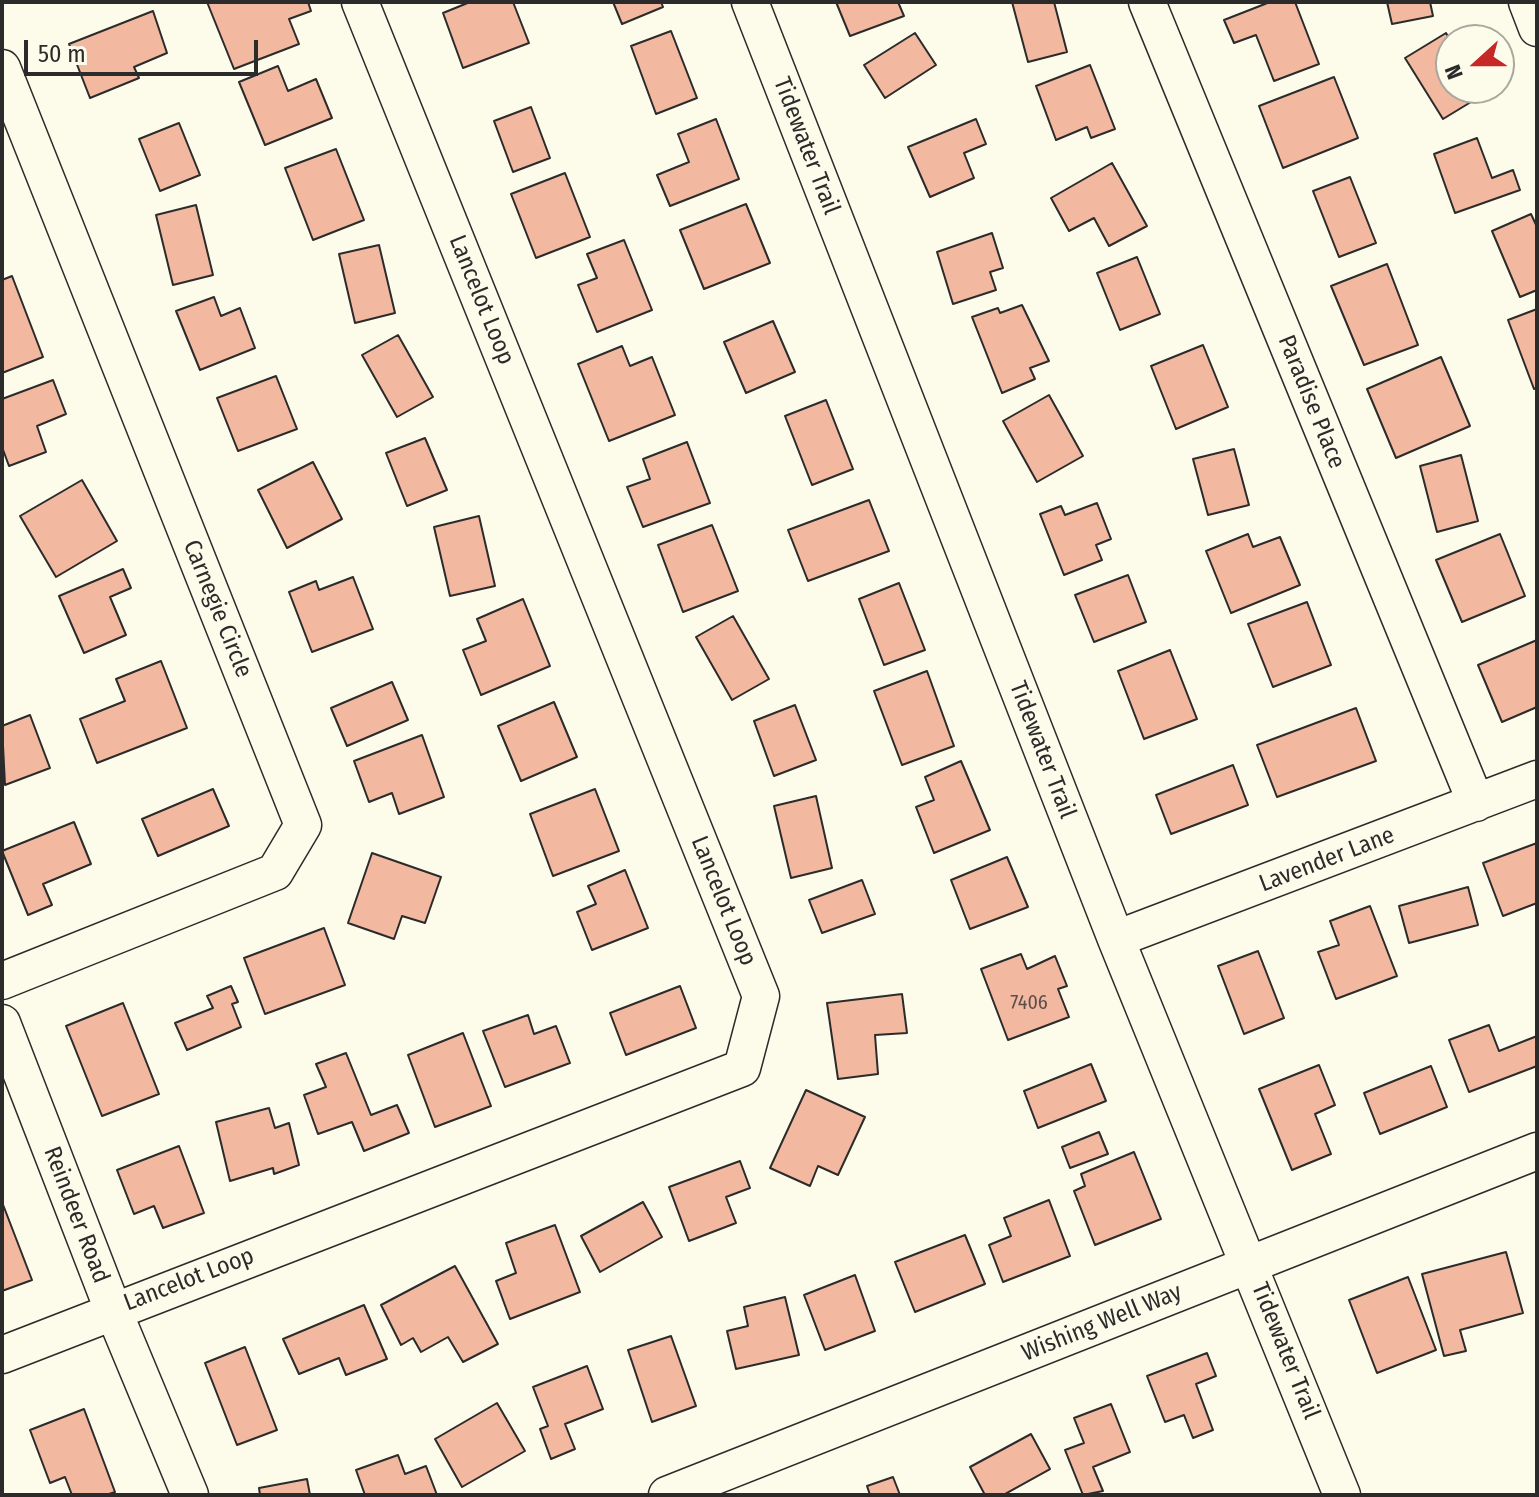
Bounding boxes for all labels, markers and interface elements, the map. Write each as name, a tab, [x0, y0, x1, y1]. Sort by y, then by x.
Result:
scale bar	[28, 24, 262, 74]
north arrow	[1435, 24, 1515, 104]
text: 50 m	[38, 40, 86, 68]
text: N	[1439, 61, 1469, 83]
street label: Tidewater Trail	[767, 73, 845, 219]
street label: Lancelot Loop	[442, 231, 520, 369]
street label: Paradise Place	[1271, 331, 1351, 473]
street label: Carnegie Circle	[176, 536, 258, 682]
street label: Tidewater Trail	[1003, 677, 1081, 823]
street label: Lavender Lane	[1255, 821, 1399, 899]
street label: Lancelot Loop	[684, 832, 762, 970]
house number: 7406	[1010, 991, 1048, 1015]
street label: Reindeer Road	[37, 1143, 115, 1287]
street label: Lancelot Loop	[120, 1242, 258, 1318]
street label: Wishing Well Way	[1018, 1278, 1186, 1368]
street label: Tidewater Trail	[1245, 1279, 1325, 1423]

